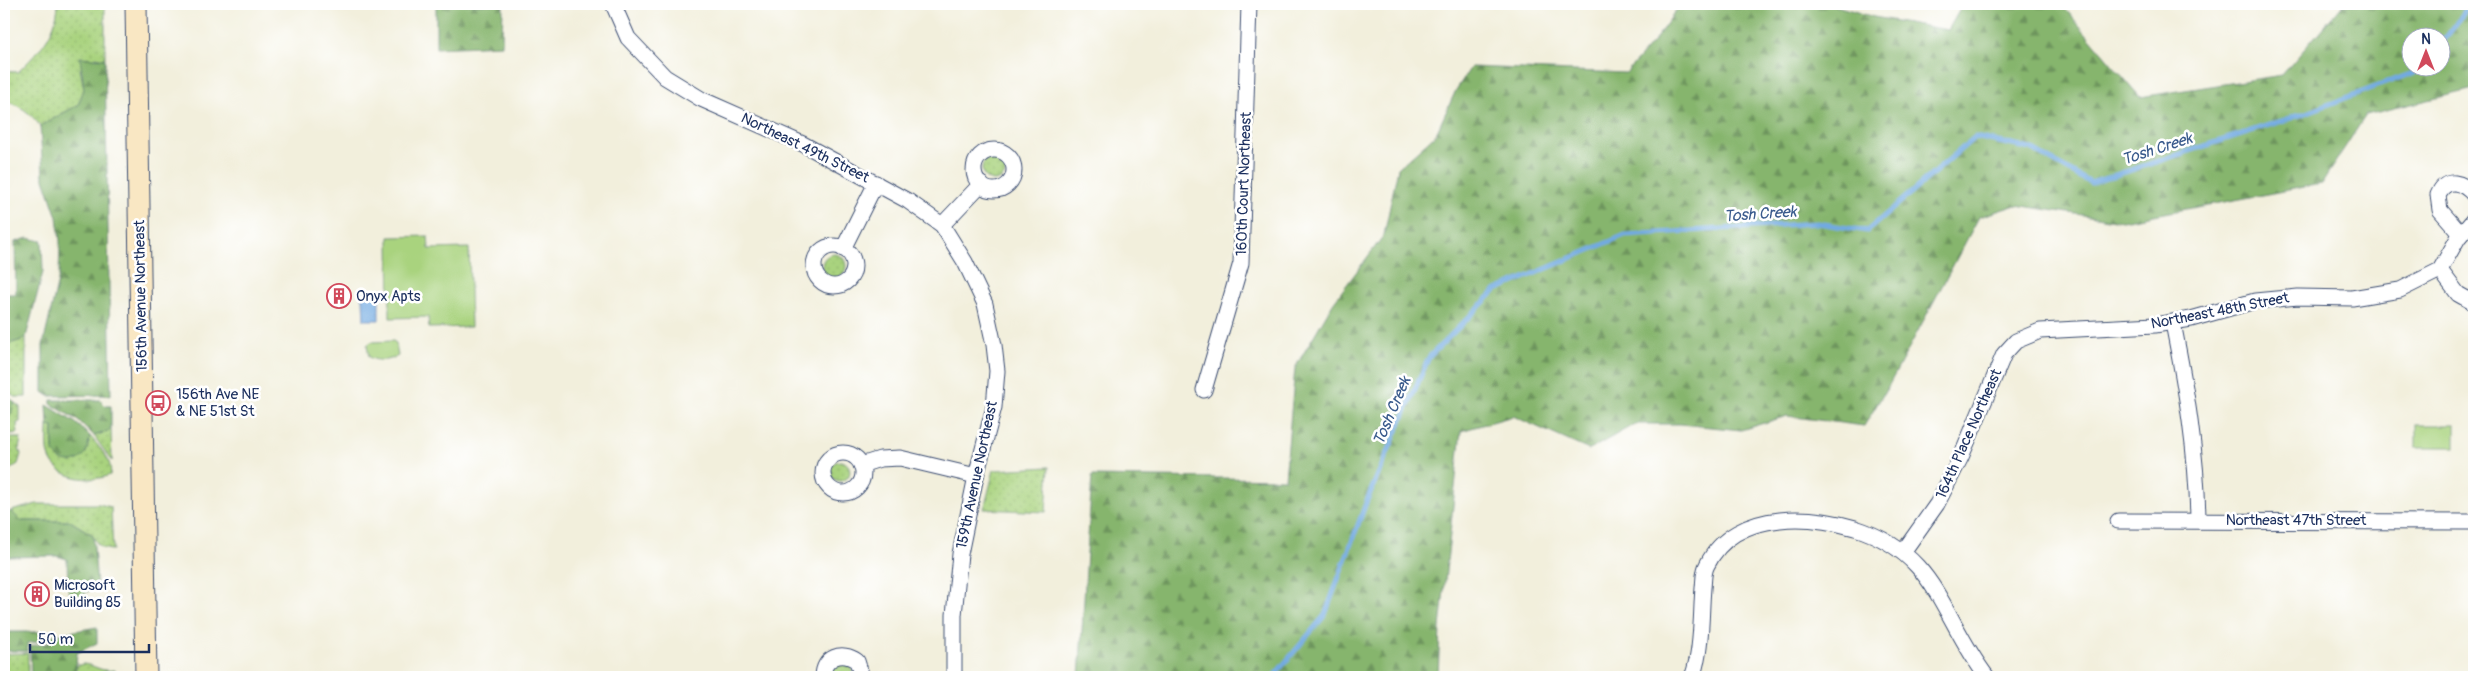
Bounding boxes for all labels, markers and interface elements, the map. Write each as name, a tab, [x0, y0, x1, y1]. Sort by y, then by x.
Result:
north arrow	[2400, 28, 2450, 78]
text: N	[2421, 31, 2431, 48]
street label: Northeast 49th Street	[738, 109, 873, 188]
street label: 160th Court Northeast	[1232, 111, 1256, 257]
water label: Tosh Creek	[2119, 128, 2196, 170]
water label: Tosh Creek	[1723, 201, 1798, 227]
street label: 156th Avenue Northeast	[130, 219, 152, 372]
building icon: Onyx Apts	[326, 283, 352, 309]
place label: Onyx Apts	[356, 287, 421, 306]
street label: Northeast 48th Street	[2149, 288, 2292, 334]
street label: 164th Place Northeast	[1932, 365, 2007, 502]
water label: Tosh Creek	[1369, 372, 1416, 448]
place label: 156th Ave NE & NE 51st St	[176, 385, 259, 421]
bus stop icon: 156th Ave NE & NE 51st St	[145, 390, 171, 416]
street label: 159th Avenue Northeast	[952, 398, 1002, 551]
street label: Northeast 47th Street	[2226, 511, 2367, 530]
place label: Microsoft Building 85	[54, 576, 121, 612]
building icon: Microsoft Building 85	[24, 581, 50, 607]
scale bar	[30, 621, 149, 653]
text: 50 m	[38, 630, 73, 649]

